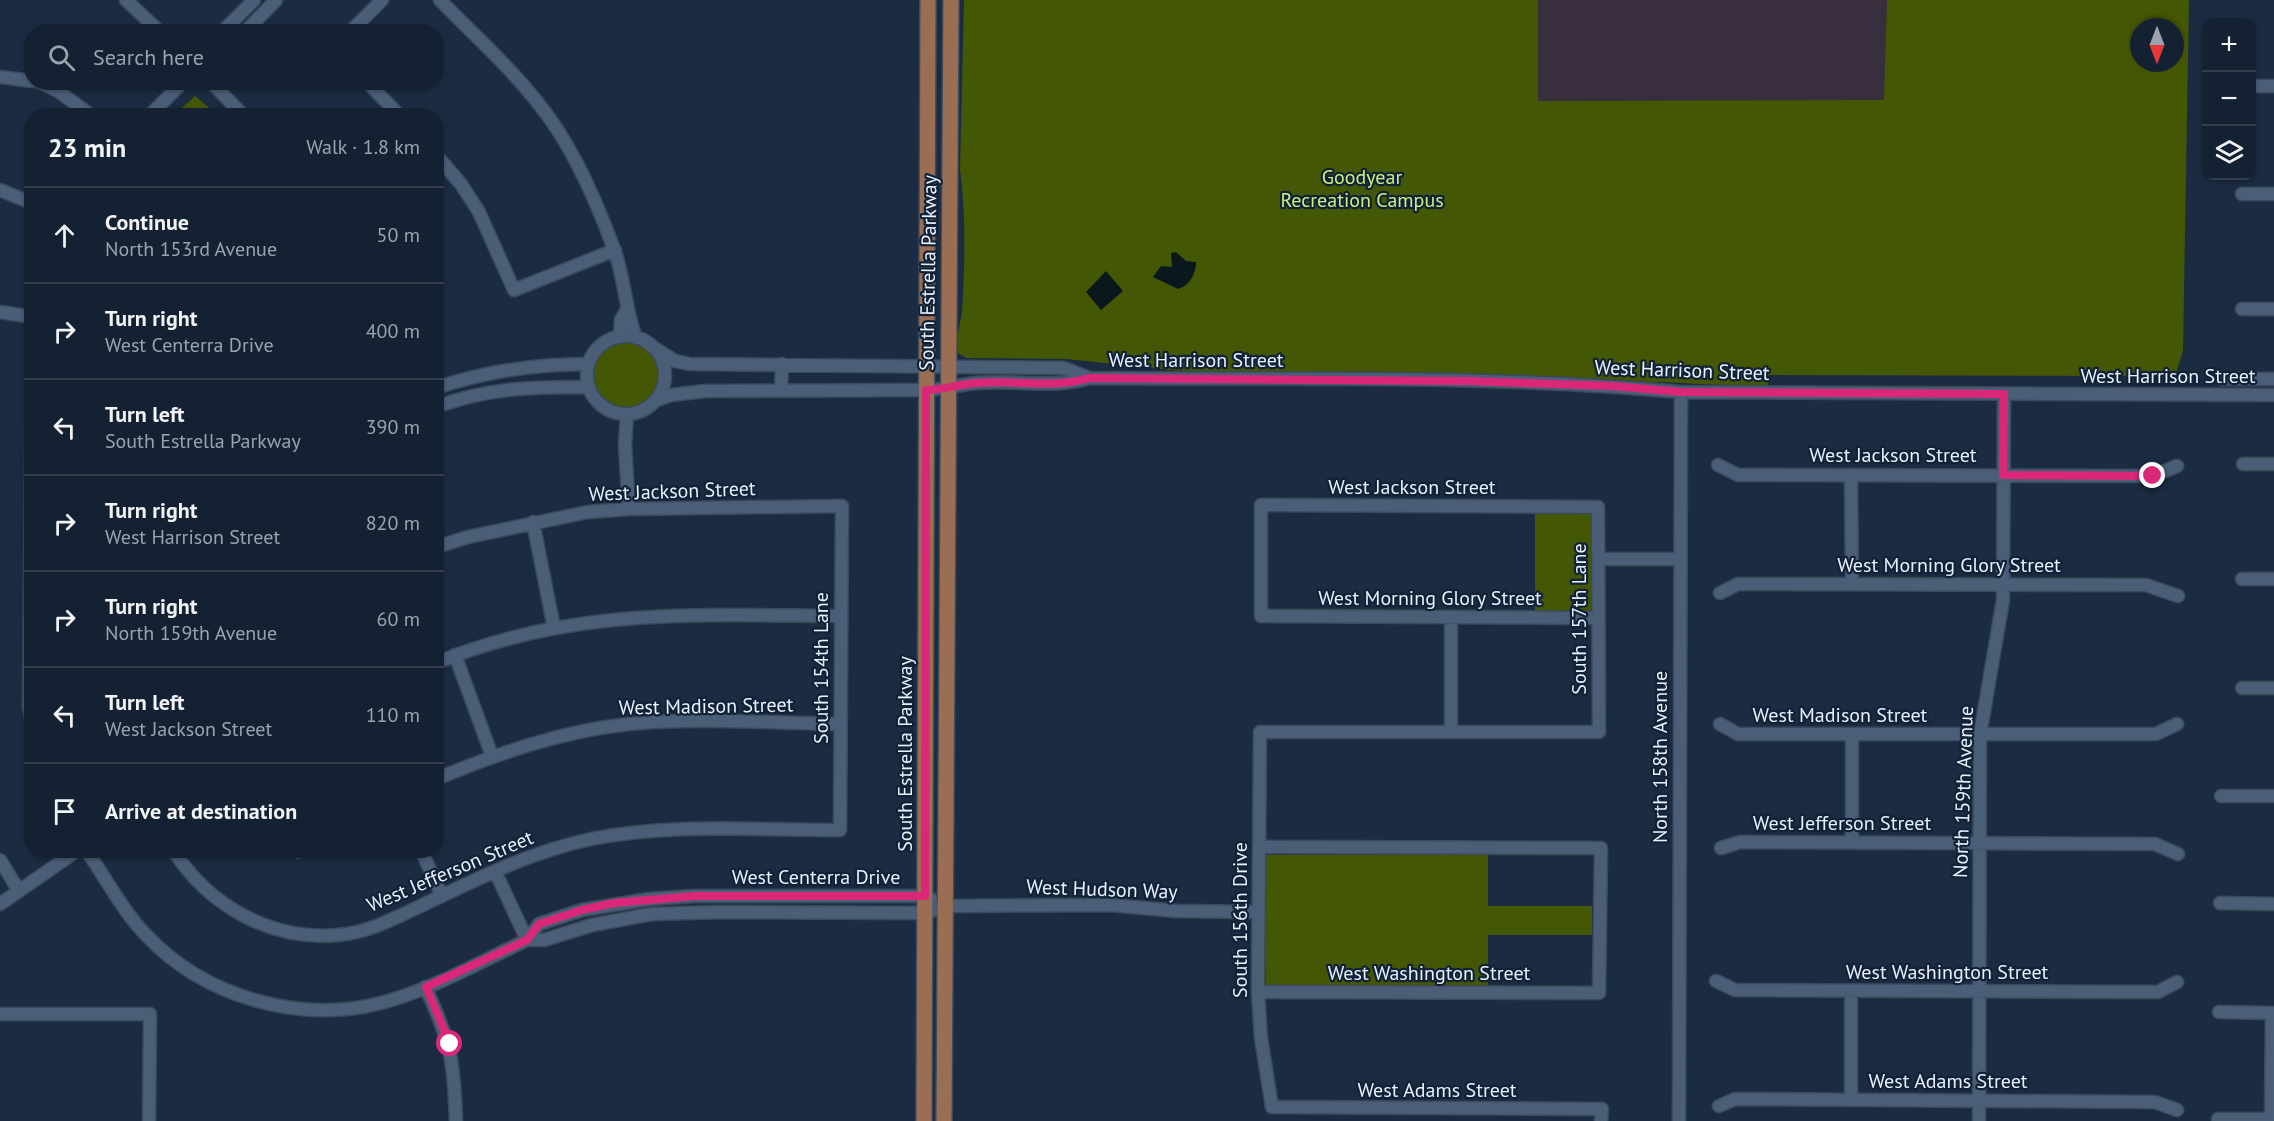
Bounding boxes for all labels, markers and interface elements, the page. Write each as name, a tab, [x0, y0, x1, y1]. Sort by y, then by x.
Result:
north arrow	[2130, 18, 2184, 72]
map controls	[2202, 18, 2256, 180]
button: +	[2202, 18, 2256, 72]
search box	[24, 24, 444, 90]
icon: search	[45, 41, 78, 74]
text: Search here	[93, 43, 204, 71]
button: −	[2202, 72, 2256, 126]
button: layers	[2202, 126, 2256, 180]
text: 23 min	[48, 131, 126, 164]
text: Walk · 1.8 km	[306, 134, 420, 160]
park label: Goodyear Recreation Campus	[1280, 164, 1444, 213]
street label: South Estrella Parkway	[913, 174, 943, 371]
text: Continue	[105, 208, 189, 236]
icon: ahead	[48, 219, 81, 252]
text: 50 m	[377, 222, 420, 248]
text: North 153rd Avenue	[105, 236, 277, 262]
text: Turn right	[105, 304, 197, 332]
icon: right	[48, 315, 81, 348]
text: 400 m	[366, 318, 420, 344]
text: West Centerra Drive	[105, 332, 274, 358]
street label: West Harrison Street	[1108, 347, 1284, 373]
street label: West Harrison Street	[1594, 354, 1770, 386]
street label: West Harrison Street	[2080, 363, 2256, 389]
text: Turn left	[105, 400, 185, 428]
icon: left	[48, 411, 81, 444]
text: 390 m	[366, 414, 420, 440]
text: South Estrella Parkway	[105, 428, 301, 454]
street label: West Jackson Street	[1809, 442, 1977, 468]
route end	[2139, 462, 2165, 488]
street label: West Jackson Street	[1328, 474, 1496, 500]
street label: West Jackson Street	[588, 475, 756, 507]
text: Turn right	[105, 496, 197, 524]
icon: right	[48, 507, 81, 540]
text: 820 m	[366, 510, 420, 536]
text: West Harrison Street	[105, 524, 280, 550]
street label: South 157th Lane	[1566, 543, 1592, 695]
street label: West Morning Glory Street	[1837, 552, 2061, 578]
street label: West Morning Glory Street	[1318, 585, 1542, 611]
text: Turn right	[105, 592, 197, 620]
street label: South 154th Lane	[808, 592, 834, 744]
icon: right	[48, 603, 81, 636]
text: 60 m	[377, 606, 420, 632]
text: North 159th Avenue	[105, 620, 277, 646]
street label: South Estrella Parkway	[892, 655, 918, 852]
street label: North 158th Avenue	[1647, 671, 1673, 843]
text: Turn left	[105, 688, 185, 716]
street label: West Madison Street	[618, 691, 794, 721]
icon: left	[48, 699, 81, 732]
text: 110 m	[366, 702, 420, 728]
street label: West Madison Street	[1753, 702, 1928, 728]
street label: North 159th Avenue	[1947, 705, 1979, 879]
text: West Jackson Street	[105, 716, 272, 742]
icon: arrive	[48, 795, 81, 828]
text: Arrive at destination	[105, 797, 297, 825]
street label: West Jefferson Street	[1753, 810, 1931, 836]
street label: West Jefferson Street	[363, 824, 537, 918]
street label: South 156th Drive	[1227, 842, 1253, 998]
street label: West Centerra Drive	[732, 864, 900, 890]
street label: West Hudson Way	[1026, 873, 1179, 905]
street label: West Washington Street	[1846, 959, 2049, 985]
street label: West Washington Street	[1328, 960, 1531, 986]
route start	[436, 1030, 462, 1056]
street label: West Adams Street	[1868, 1068, 2028, 1094]
street label: West Adams Street	[1357, 1077, 1517, 1103]

